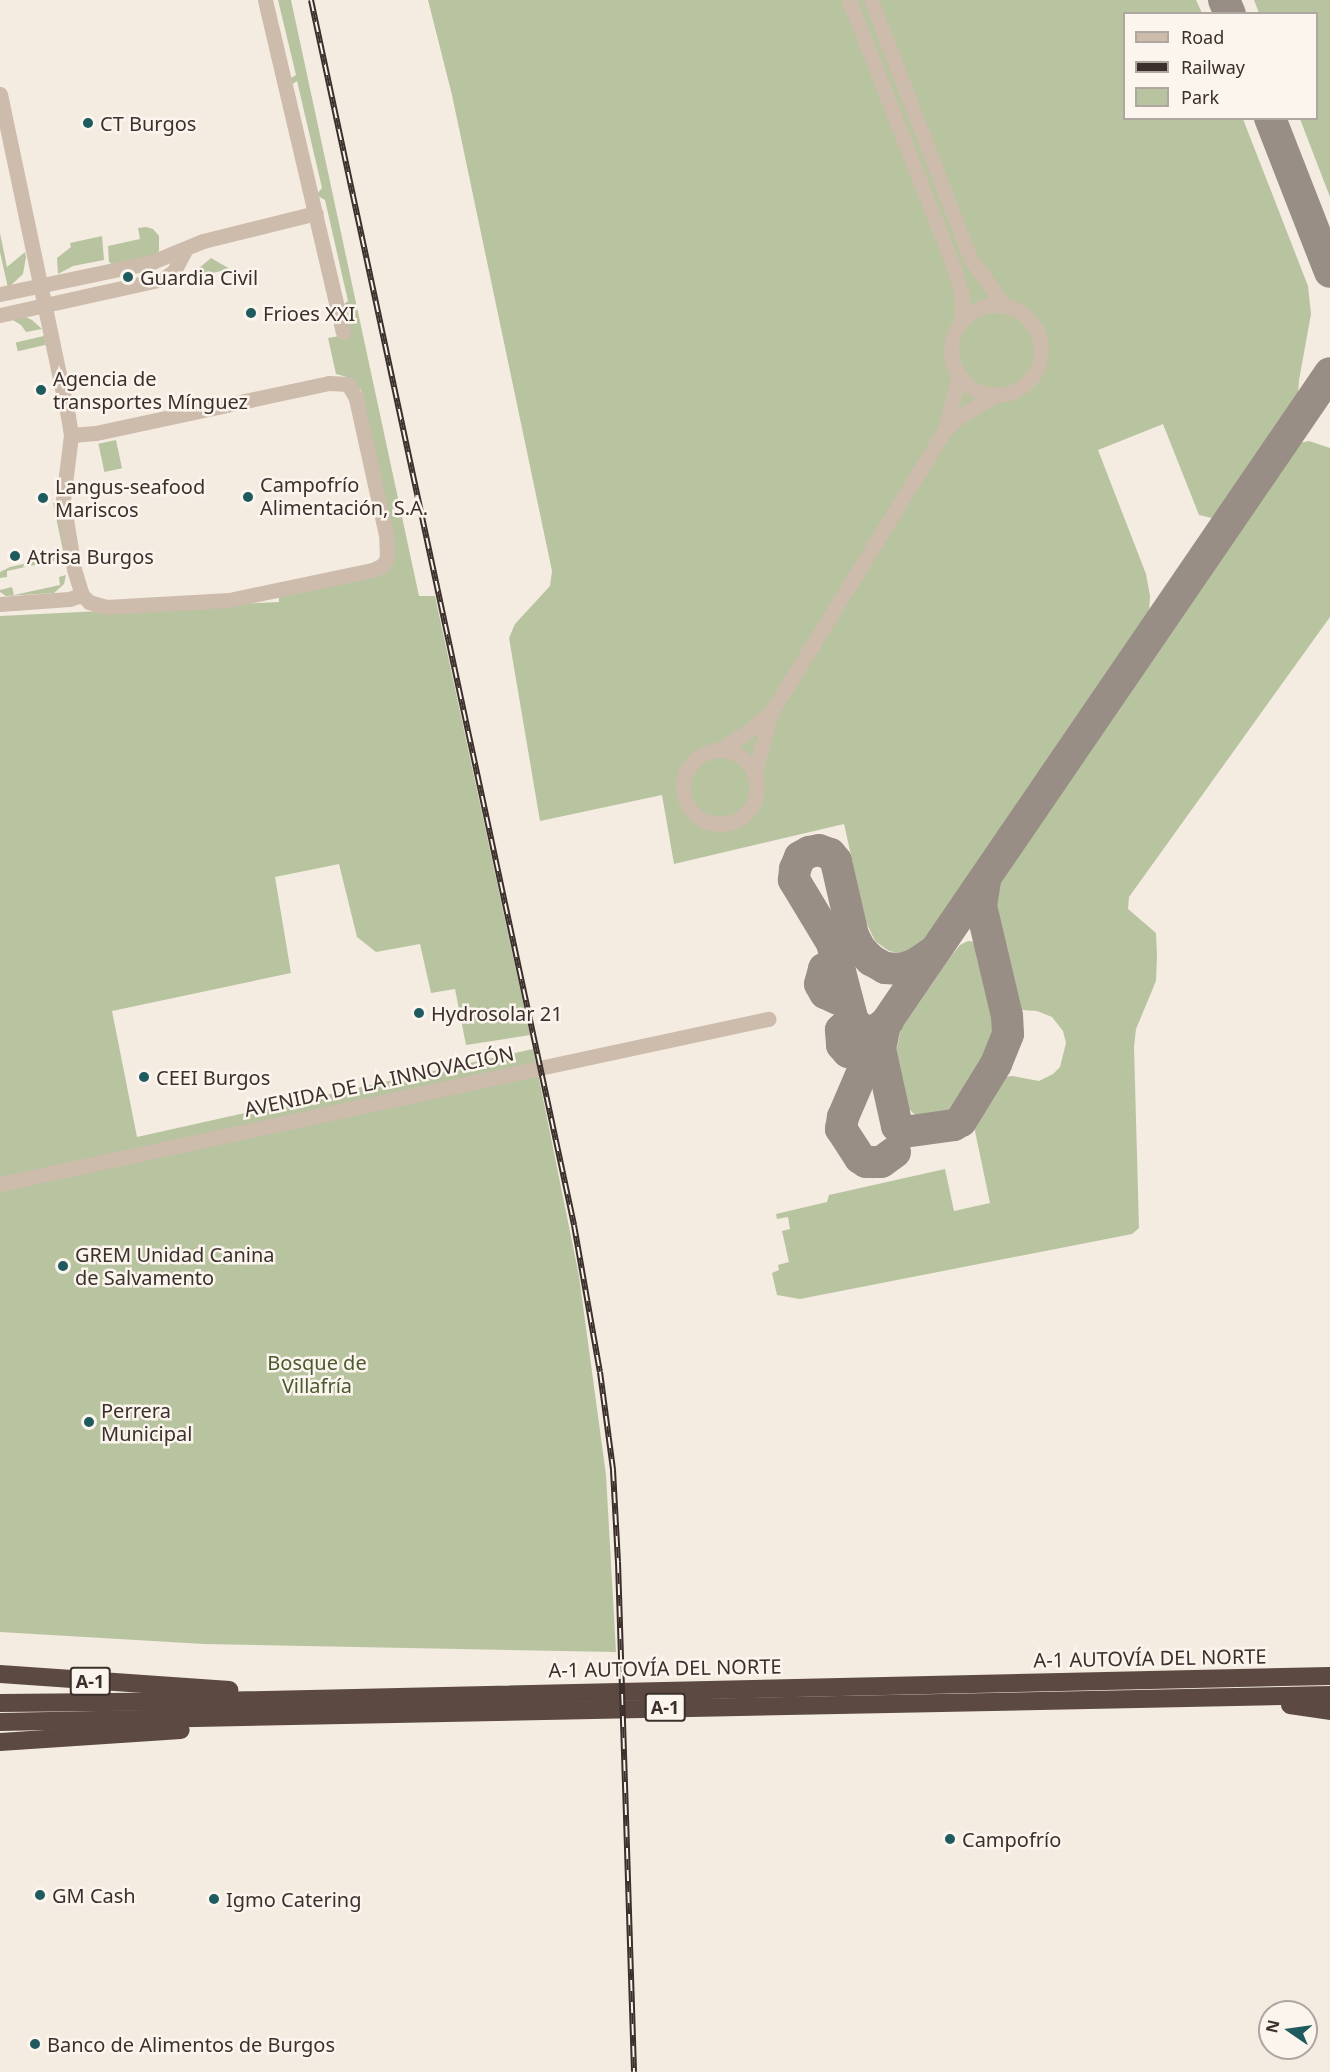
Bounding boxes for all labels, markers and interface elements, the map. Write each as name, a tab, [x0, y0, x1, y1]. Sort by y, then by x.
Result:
legend	[1123, 12, 1318, 120]
text: Road	[1181, 25, 1224, 49]
text: Railway	[1181, 55, 1245, 79]
text: Park	[1181, 85, 1219, 109]
place label: CT Burgos	[100, 111, 196, 135]
marker: CT Burgos	[81, 116, 95, 130]
place label: Guardia Civil	[140, 265, 258, 289]
marker: Guardia Civil	[121, 270, 135, 284]
place label: Frioes XXI	[263, 301, 355, 325]
marker: Frioes XXI	[244, 306, 258, 320]
place label: Agencia de transportes Mínguez	[53, 366, 248, 413]
marker: Agencia de transportes Mínguez	[34, 383, 48, 397]
place label: Campofrío Alimentación, S.A.	[260, 473, 428, 520]
place label: Langus-seafood Mariscos	[55, 474, 205, 521]
marker: Campofrío Alimentación, S.A.	[241, 490, 255, 504]
marker: Langus-seafood Mariscos	[36, 491, 50, 505]
place label: Atrisa Burgos	[27, 544, 154, 568]
marker: Atrisa Burgos	[8, 549, 22, 563]
place label: Hydrosolar 21	[431, 1001, 563, 1025]
marker: Hydrosolar 21	[412, 1006, 426, 1020]
street label: AVENIDA DE LA INNOVACIÓN	[242, 1041, 516, 1121]
place label: CEEI Burgos	[156, 1065, 270, 1089]
marker: CEEI Burgos	[137, 1070, 151, 1084]
place label: GREM Unidad Canina de Salvamento	[75, 1242, 275, 1289]
marker: GREM Unidad Canina de Salvamento	[56, 1259, 70, 1273]
park label: Bosque de Villafría	[267, 1351, 367, 1398]
place label: Perrera Municipal	[101, 1398, 192, 1445]
marker: Perrera Municipal	[82, 1415, 96, 1429]
street label: A-1 AUTOVÍA DEL NORTE	[1033, 1644, 1267, 1672]
street label: A-1 AUTOVÍA DEL NORTE	[548, 1654, 782, 1682]
road number: A-1	[69, 1666, 111, 1696]
road number: A-1	[644, 1692, 686, 1722]
place label: Campofrío	[962, 1827, 1061, 1851]
marker: Campofrío	[943, 1832, 957, 1846]
place label: GM Cash	[52, 1883, 136, 1907]
place label: Igmo Catering	[226, 1887, 362, 1911]
marker: GM Cash	[33, 1888, 47, 1902]
marker: Igmo Catering	[207, 1892, 221, 1906]
north arrow	[1258, 2000, 1318, 2060]
text: N	[1260, 2018, 1285, 2035]
place label: Banco de Alimentos de Burgos	[47, 2032, 335, 2056]
marker: Banco de Alimentos de Burgos	[28, 2037, 42, 2051]

